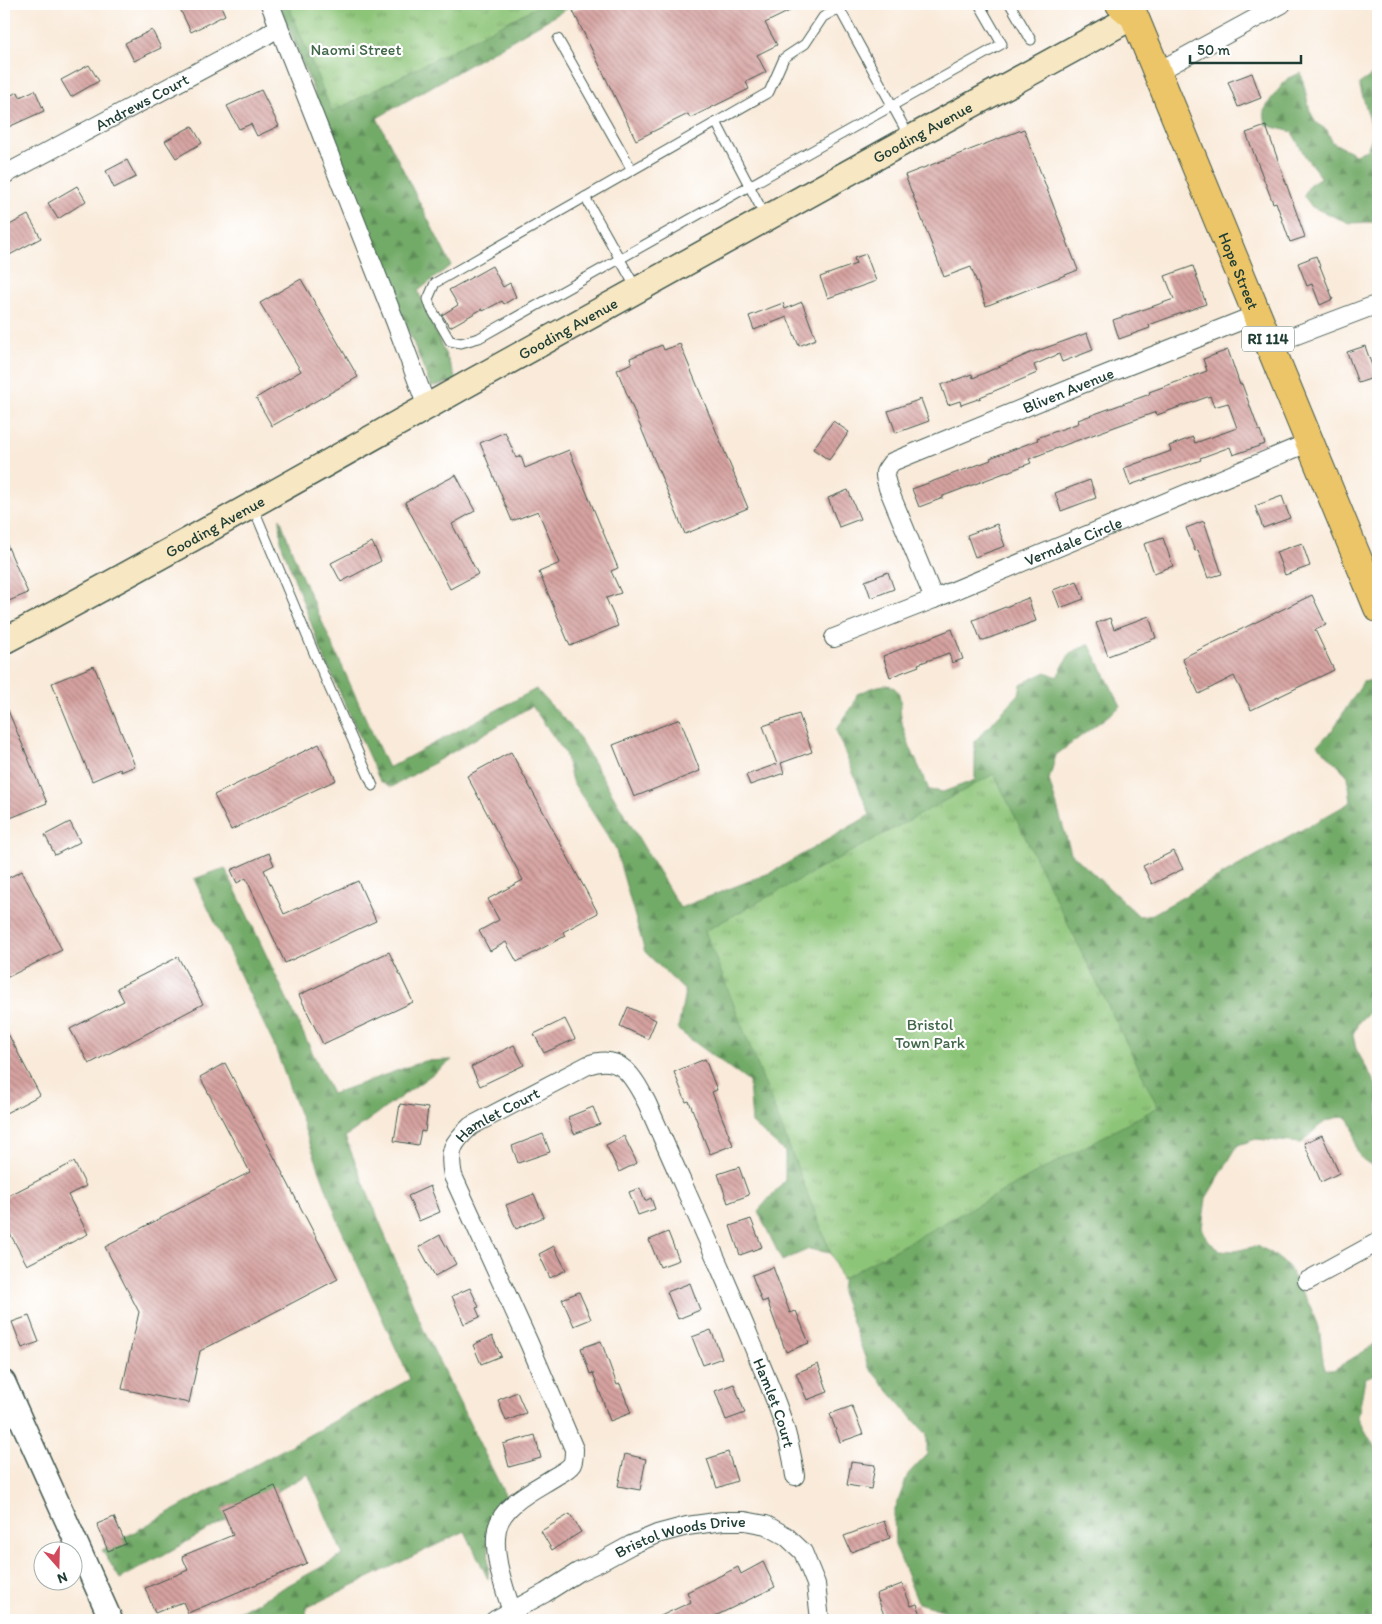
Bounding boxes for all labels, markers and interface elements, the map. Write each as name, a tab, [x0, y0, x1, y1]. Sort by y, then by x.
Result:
scale bar	[1190, 32, 1301, 64]
park label: Naomi Street	[311, 40, 401, 59]
text: 50 m	[1197, 41, 1230, 59]
street label: Andrews Court	[92, 69, 192, 135]
street label: Gooding Avenue	[869, 97, 976, 167]
street label: Hope Street	[1214, 230, 1263, 312]
street label: Gooding Avenue	[515, 293, 621, 364]
road number: RI 114	[1242, 326, 1294, 352]
street label: Bliven Avenue	[1020, 363, 1117, 417]
street label: Gooding Avenue	[162, 491, 268, 562]
street label: Verndale Circle	[1022, 513, 1125, 570]
park label: Bristol Town Park	[895, 1015, 966, 1052]
street label: Hamlet Court	[451, 1083, 543, 1146]
street label: Hamlet Court	[749, 1355, 799, 1450]
street label: Bristol Woods Drive	[612, 1512, 746, 1562]
north arrow	[32, 1542, 82, 1592]
text: N	[55, 1568, 70, 1587]

